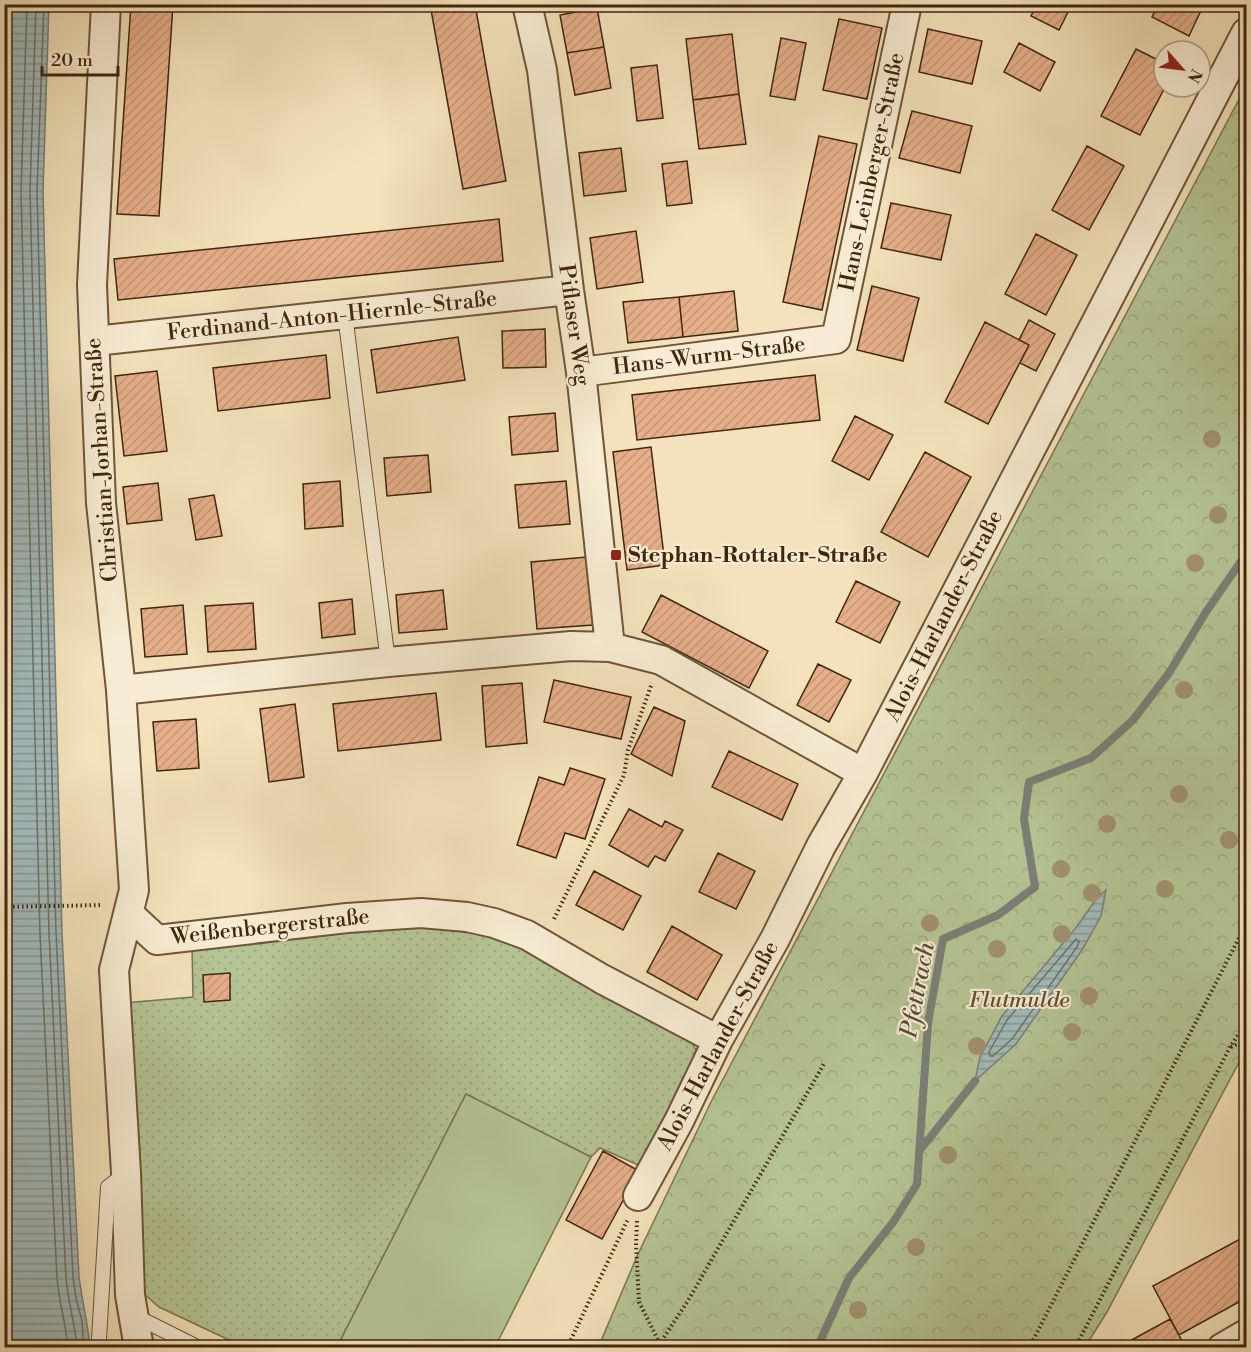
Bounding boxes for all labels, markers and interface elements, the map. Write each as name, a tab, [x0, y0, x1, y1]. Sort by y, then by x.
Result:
scale bar	[42, 39, 118, 77]
north arrow	[1152, 39, 1212, 99]
text: 20 m	[51, 49, 93, 72]
street label: Hans-Leinberger-Straße	[833, 50, 911, 294]
text: N	[1182, 65, 1206, 86]
street label: Piflaser Weg	[552, 262, 596, 388]
street label: Ferdinand-Anton-Hiernle-Straße	[166, 285, 498, 347]
street label: Hans-Wurm-Straße	[611, 331, 807, 381]
street label: Christian-Jorhan-Straße	[80, 337, 124, 583]
street label: Alois-Harlander-Straße	[878, 506, 1009, 727]
place label: Stephan-Rottaler-Straße	[628, 542, 888, 569]
marker: Stephan-Rottaler-Straße	[609, 548, 623, 562]
street label: Weißenbergerstraße	[168, 903, 371, 951]
street label: Alois-Harlander-Straße	[651, 936, 785, 1156]
water label: Pfettrach	[894, 939, 942, 1041]
park label: Flutmulde	[968, 987, 1070, 1014]

